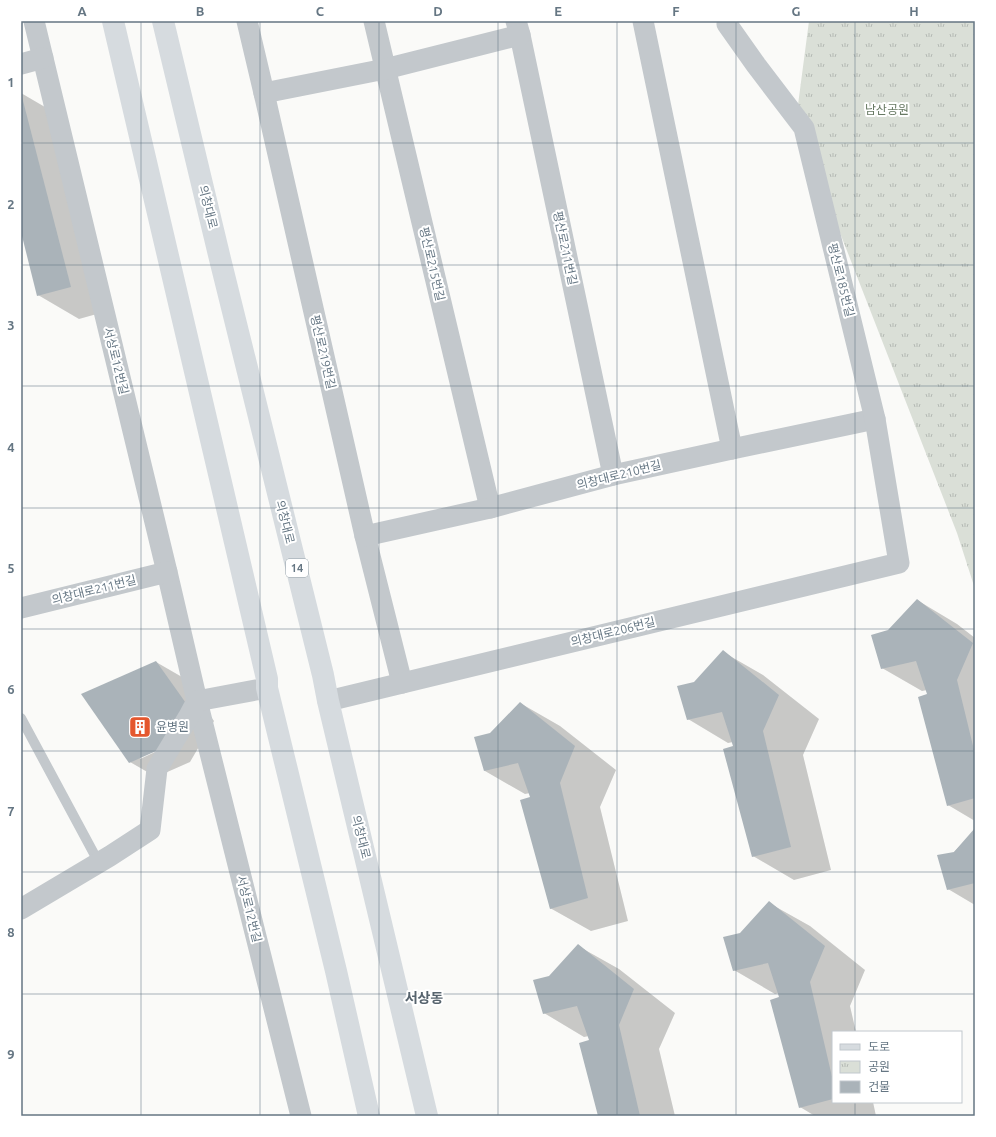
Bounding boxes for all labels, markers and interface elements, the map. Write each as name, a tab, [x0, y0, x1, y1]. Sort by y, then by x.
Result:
text: A	[77, 4, 87, 18]
text: B	[196, 4, 205, 18]
text: C	[316, 4, 325, 18]
text: D	[433, 4, 443, 18]
text: E	[554, 4, 562, 18]
text: F	[672, 4, 680, 18]
text: G	[792, 4, 801, 18]
text: H	[909, 4, 919, 18]
text: 1	[7, 75, 15, 89]
park label: 남산공원	[865, 103, 909, 116]
street label: 의창대로	[197, 184, 220, 230]
text: 2	[7, 197, 15, 211]
street label: 평산로211번길	[551, 210, 580, 286]
street label: 평산로215번길	[418, 226, 447, 302]
street label: 평산로185번길	[826, 242, 857, 318]
street label: 평산로219번길	[309, 314, 338, 390]
text: 3	[7, 318, 15, 332]
street label: 서상로12번길	[102, 326, 131, 396]
text: 4	[7, 440, 15, 454]
street label: 의창대로210번길	[575, 458, 662, 491]
street label: 의창대로	[274, 499, 297, 545]
road number: 14	[286, 559, 308, 577]
text: 5	[7, 561, 15, 575]
street label: 의창대로211번길	[50, 573, 137, 606]
street label: 의창대로206번길	[569, 615, 656, 648]
text: 6	[7, 682, 15, 696]
building icon: 윤병원	[127, 714, 153, 740]
place label: 윤병원	[156, 720, 189, 733]
text: 7	[7, 804, 15, 818]
street label: 의창대로	[350, 814, 373, 860]
street label: 서상로12번길	[235, 874, 264, 944]
text: 8	[7, 925, 15, 939]
district label: 서상동	[405, 990, 443, 1006]
legend	[832, 1031, 962, 1103]
text: 도로	[868, 1040, 890, 1053]
text: 9	[7, 1047, 15, 1061]
text: 공원	[868, 1060, 890, 1073]
text: 건물	[868, 1080, 890, 1093]

